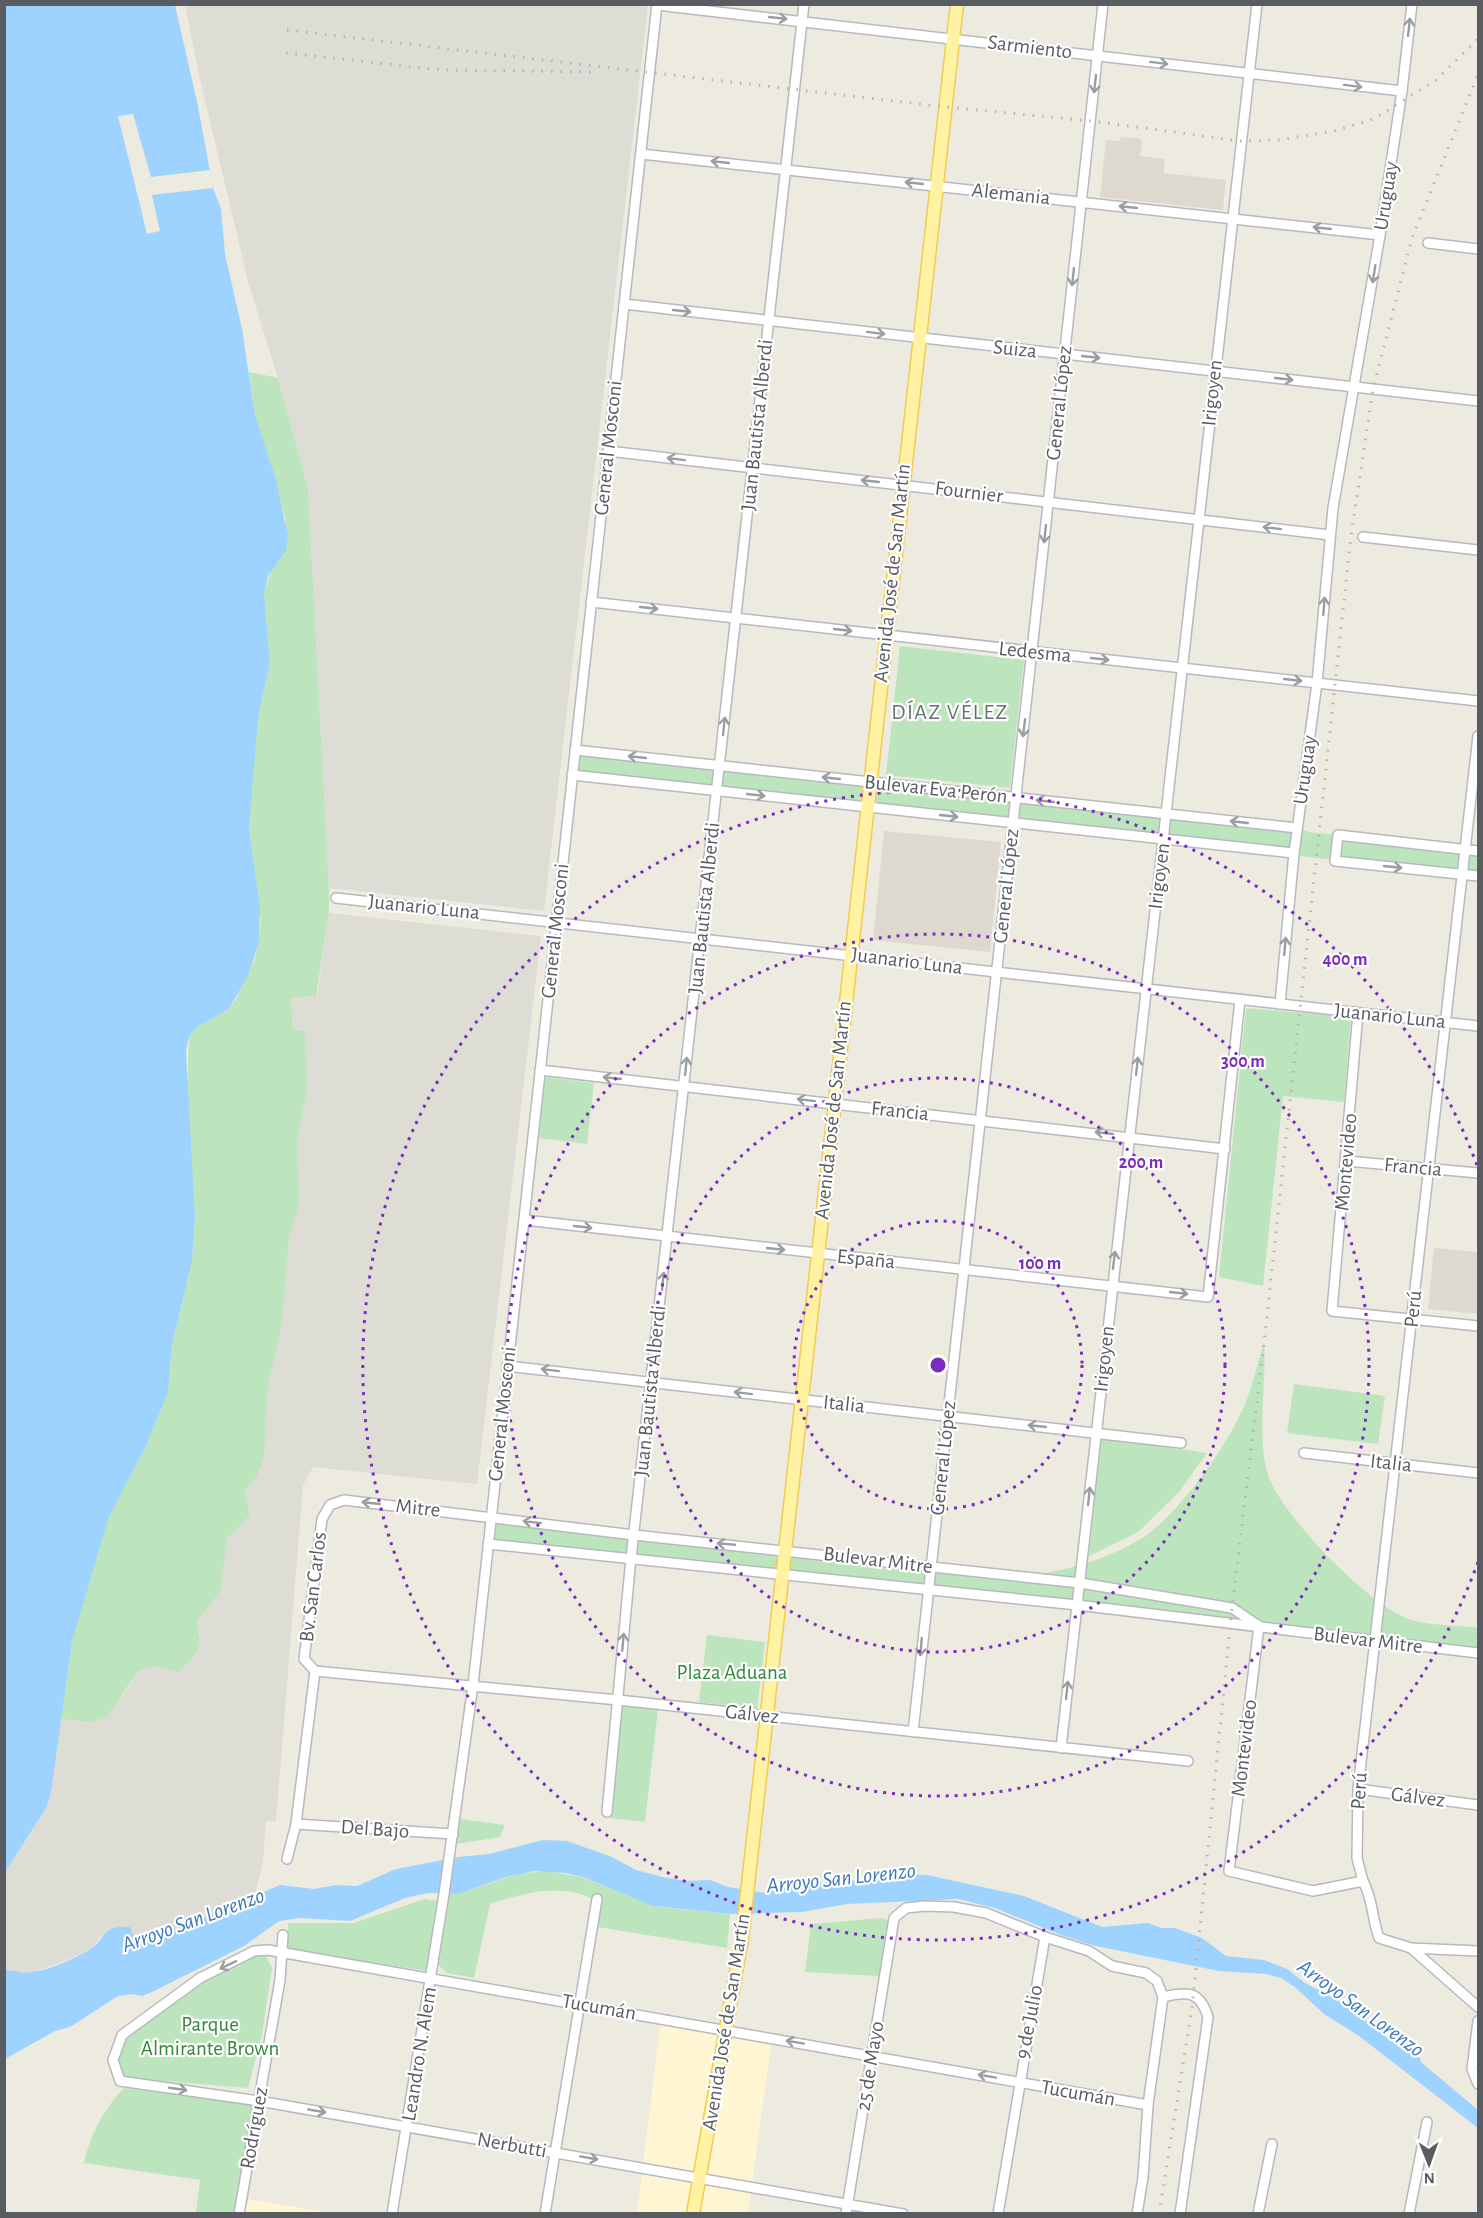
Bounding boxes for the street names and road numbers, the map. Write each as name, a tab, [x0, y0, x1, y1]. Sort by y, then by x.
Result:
street label: Sarmiento	[987, 31, 1073, 63]
street label: Uruguay	[1370, 160, 1402, 232]
street label: Alemania	[971, 179, 1052, 209]
street label: Suiza	[992, 336, 1038, 362]
street label: Juan Bautista Alberdi	[738, 338, 776, 512]
street label: General López	[1043, 345, 1075, 461]
street label: Irigoyen	[1198, 359, 1226, 427]
street label: General Mosconi	[590, 379, 626, 517]
street label: Avenida José de San Martín	[870, 463, 914, 683]
street label: Fournier	[934, 477, 1004, 507]
street label: Ledesma	[998, 638, 1073, 666]
street label: Uruguay	[1290, 734, 1320, 806]
street label: Bulevar Eva Perón	[863, 771, 1009, 807]
street label: Juan Bautista Alberdi	[685, 821, 723, 995]
street label: General López	[990, 828, 1022, 944]
street label: Irigoyen	[1145, 842, 1173, 910]
street label: General Mosconi	[537, 862, 573, 1000]
street label: Juanario Luna	[367, 891, 481, 923]
street label: Juanario Luna	[850, 944, 964, 978]
street label: Avenida José de San Martín	[811, 1000, 855, 1220]
street label: Juanario Luna	[1333, 1000, 1447, 1032]
street label: Francia	[870, 1098, 930, 1125]
street label: Montevideo	[1331, 1112, 1361, 1212]
street label: Francia	[1383, 1154, 1443, 1180]
street label: España	[836, 1245, 897, 1273]
street label: Perú	[1401, 1289, 1425, 1329]
street label: Juan Bautista Alberdi	[631, 1304, 669, 1478]
street label: Irigoyen	[1090, 1325, 1118, 1393]
street label: General Mosconi	[484, 1345, 520, 1483]
street label: Italia	[822, 1391, 866, 1417]
street label: General López	[927, 1400, 959, 1516]
street label: Italia	[1369, 1450, 1413, 1476]
street label: Mitre	[395, 1495, 441, 1521]
street label: Bv. San Carlos	[296, 1531, 330, 1643]
street label: Bulevar Mitre	[822, 1543, 934, 1577]
street label: Bulevar Mitre	[1312, 1623, 1424, 1657]
street label: Montevideo	[1228, 1698, 1260, 1798]
street label: Gálvez	[724, 1701, 780, 1727]
street label: Perú	[1347, 1771, 1371, 1810]
street label: Gálvez	[1390, 1783, 1446, 1811]
street label: Del Bajo	[340, 1816, 410, 1842]
street label: Avenida José de San Martín	[698, 1912, 754, 2132]
street label: 9 de Julio	[1012, 1983, 1046, 2061]
street label: Leandro N. Alem	[398, 1985, 440, 2123]
street label: Tucumán	[560, 1990, 638, 2024]
street label: 25 de Mayo	[853, 2020, 887, 2112]
street label: Tucumán	[1039, 2076, 1117, 2110]
street label: Rodríguez	[236, 2085, 272, 2171]
street label: Nerbutti	[476, 2129, 548, 2161]

